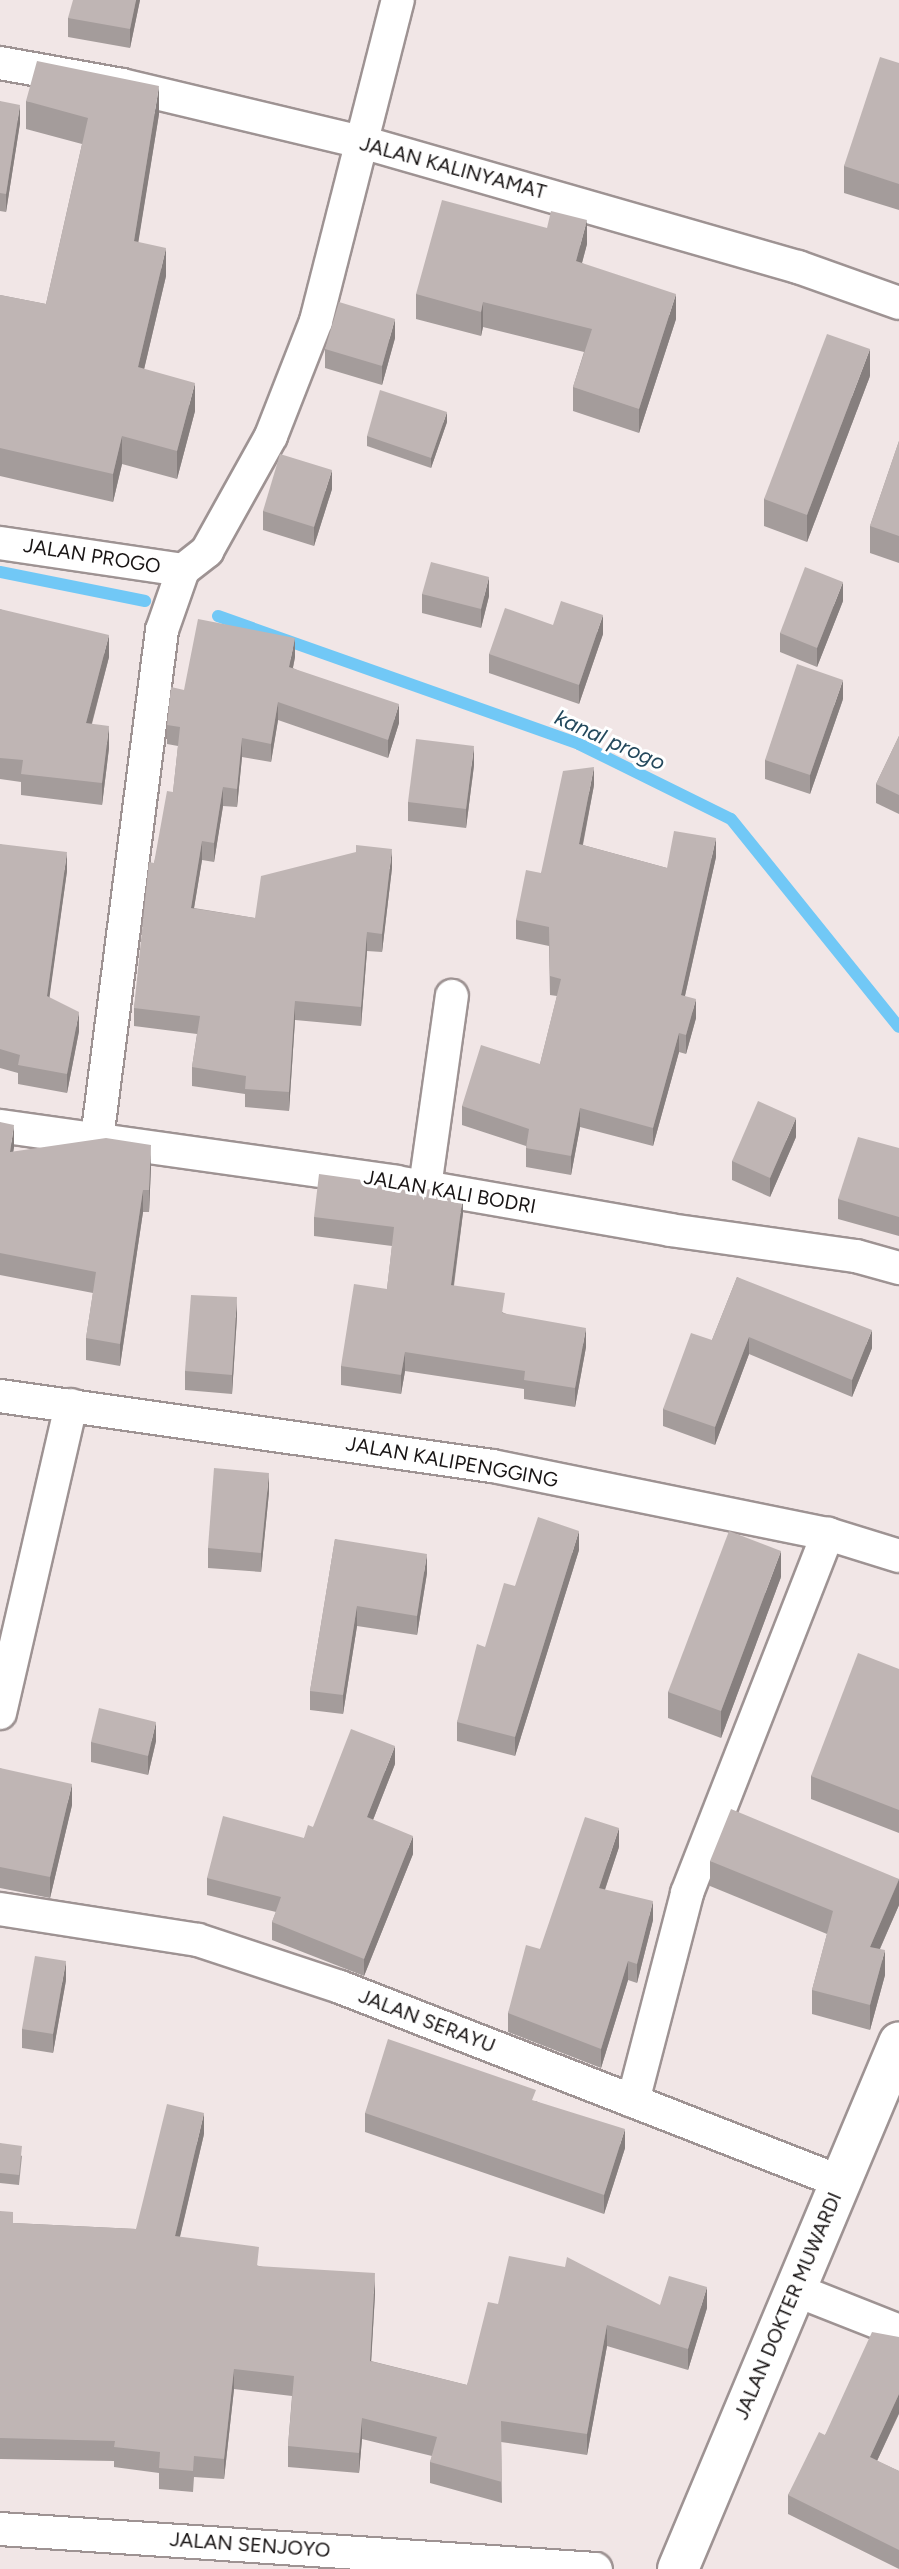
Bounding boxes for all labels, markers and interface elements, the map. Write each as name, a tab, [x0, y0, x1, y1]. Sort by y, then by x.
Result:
street label: JALAN KALINYAMAT	[357, 132, 549, 204]
street label: JALAN PROGO	[22, 533, 162, 579]
water label: kanal progo	[551, 704, 669, 776]
street label: JALAN KALI BODRI	[362, 1165, 538, 1219]
street label: JALAN KALIPENGGING	[344, 1432, 560, 1492]
street label: JALAN SERAYU	[355, 1984, 499, 2058]
street label: JALAN DOKTER MUWARDI	[729, 2189, 847, 2423]
street label: JALAN SENJOYO	[169, 2527, 331, 2563]

